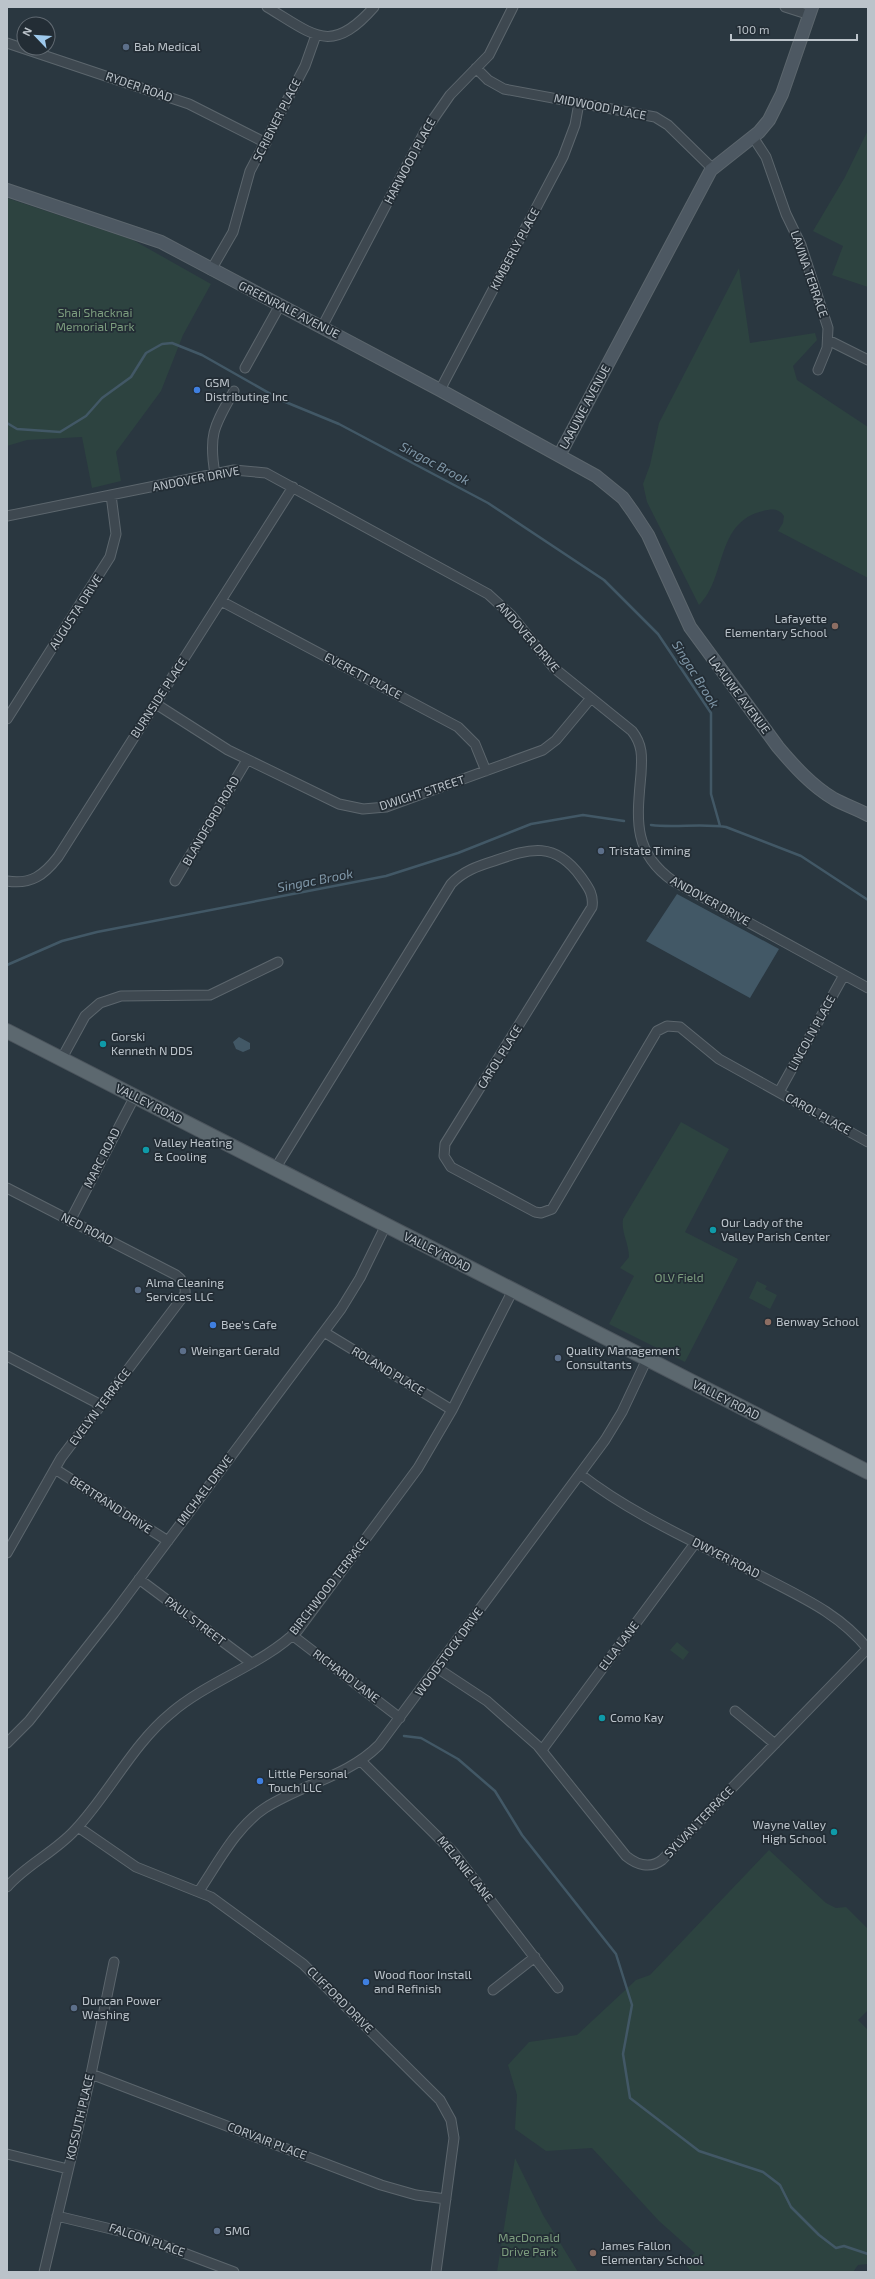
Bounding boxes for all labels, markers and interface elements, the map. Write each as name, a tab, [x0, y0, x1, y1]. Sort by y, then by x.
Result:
north arrow	[16, 16, 56, 56]
scale bar	[731, 16, 857, 42]
text: 100 m	[737, 22, 769, 36]
text: N	[19, 25, 34, 38]
place label: Bab Medical	[134, 39, 201, 53]
marker: Bab Medical	[121, 42, 131, 52]
street label: RYDER ROAD	[104, 68, 175, 104]
street label: SCRIBNER PLACE	[249, 76, 303, 163]
street label: MIDWOOD PLACE	[553, 90, 648, 122]
street label: HARWOOD PLACE	[381, 115, 438, 206]
street label: KIMBERLY PLACE	[487, 205, 542, 292]
street label: LAVINA TERRACE	[788, 228, 832, 319]
street label: GREENRALE AVENUE	[237, 278, 342, 341]
park label: Shai Shacknai Memorial Park	[55, 305, 135, 333]
street label: LAAUWE AVENUE	[556, 362, 612, 451]
place label: GSM Distributing Inc	[205, 375, 288, 403]
marker: GSM Distributing Inc	[192, 385, 202, 395]
water label: Singac Brook	[397, 438, 473, 488]
street label: ANDOVER DRIVE	[151, 463, 241, 493]
street label: AUGUSTA DRIVE	[46, 571, 105, 651]
street label: ANDOVER DRIVE	[494, 598, 563, 675]
place label: Lafayette Elementary School	[725, 611, 827, 639]
marker: Lafayette Elementary School	[830, 621, 840, 631]
water label: Singac Brook	[669, 637, 723, 711]
street label: EVERETT PLACE	[322, 649, 405, 701]
street label: LAAUWE AVENUE	[706, 653, 774, 736]
street label: BURNSIDE PLACE	[127, 655, 189, 740]
street label: DWIGHT STREET	[377, 772, 466, 812]
street label: BLANDFORD ROAD	[179, 773, 241, 868]
place label: Tristate Timing	[609, 843, 691, 857]
marker: Tristate Timing	[596, 846, 606, 856]
water label: Singac Brook	[276, 865, 354, 895]
street label: ANDOVER DRIVE	[668, 873, 753, 928]
street label: LINCOLN PLACE	[785, 992, 838, 1073]
street label: CAROL PLACE	[474, 1022, 524, 1091]
place label: Gorski Kenneth N DDS	[111, 1029, 193, 1057]
marker: Gorski Kenneth N DDS	[98, 1039, 108, 1049]
street label: VALLEY ROAD	[114, 1080, 185, 1126]
street label: CAROL PLACE	[783, 1089, 854, 1137]
street label: MARC ROAD	[80, 1125, 122, 1190]
place label: Valley Heating & Cooling	[154, 1135, 232, 1163]
marker: Valley Heating & Cooling	[141, 1145, 151, 1155]
street label: NED ROAD	[59, 1209, 116, 1247]
place label: Our Lady of the Valley Parish Center	[721, 1215, 830, 1243]
marker: Our Lady of the Valley Parish Center	[708, 1225, 718, 1235]
street label: VALLEY ROAD	[402, 1228, 473, 1274]
park label: OLV Field	[654, 1270, 704, 1284]
place label: Alma Cleaning Services LLC	[146, 1275, 224, 1303]
marker: Alma Cleaning Services LLC	[133, 1285, 143, 1295]
place label: Benway School	[776, 1314, 859, 1328]
place label: Bee's Cafe	[221, 1317, 277, 1331]
marker: Benway School	[763, 1317, 773, 1327]
marker: Bee's Cafe	[208, 1320, 218, 1330]
place label: Weingart Gerald	[191, 1343, 280, 1357]
street label: ROLAND PLACE	[350, 1343, 428, 1398]
place label: Quality Management Consultants	[566, 1343, 680, 1371]
marker: Weingart Gerald	[178, 1346, 188, 1356]
marker: Quality Management Consultants	[553, 1353, 563, 1363]
street label: EVELYN TERRACE	[66, 1365, 133, 1448]
street label: VALLEY ROAD	[691, 1376, 762, 1422]
street label: MICHAEL DRIVE	[173, 1451, 235, 1527]
street label: BERTRAND DRIVE	[68, 1472, 155, 1536]
street label: BIRCHWOOD TERRACE	[286, 1534, 371, 1637]
street label: DWYER ROAD	[690, 1534, 763, 1580]
street label: PAUL STREET	[163, 1593, 229, 1648]
street label: WOODSTOCK DRIVE	[411, 1604, 485, 1698]
street label: ELLA LANE	[595, 1618, 641, 1673]
street label: RICHARD LANE	[311, 1646, 383, 1705]
place label: Como Kay	[610, 1710, 664, 1724]
marker: Como Kay	[597, 1713, 607, 1723]
place label: Little Personal Touch LLC	[268, 1766, 348, 1794]
marker: Little Personal Touch LLC	[255, 1776, 265, 1786]
street label: SYLVAN TERRACE	[661, 1783, 736, 1860]
place label: Wayne Valley High School	[753, 1817, 827, 1845]
marker: Wayne Valley High School	[829, 1827, 839, 1837]
street label: MELANIE LANE	[435, 1833, 497, 1904]
street label: CLIFFORD DRIVE	[305, 1963, 377, 2035]
place label: Wood floor Install and Refinish	[374, 1967, 472, 1995]
marker: Wood floor Install and Refinish	[361, 1977, 371, 1987]
place label: Duncan Power Washing	[82, 1993, 161, 2021]
marker: Duncan Power Washing	[69, 2003, 79, 2013]
street label: KOSSUTH PLACE	[62, 2072, 96, 2161]
street label: CORVAIR PLACE	[226, 2118, 309, 2162]
street label: FALCON PLACE	[108, 2220, 187, 2259]
place label: SMG	[225, 2223, 250, 2237]
marker: SMG	[212, 2226, 222, 2236]
park label: MacDonald Drive Park	[498, 2230, 560, 2258]
place label: James Fallon Elementary School	[601, 2238, 704, 2266]
marker: James Fallon Elementary School	[588, 2248, 598, 2258]

